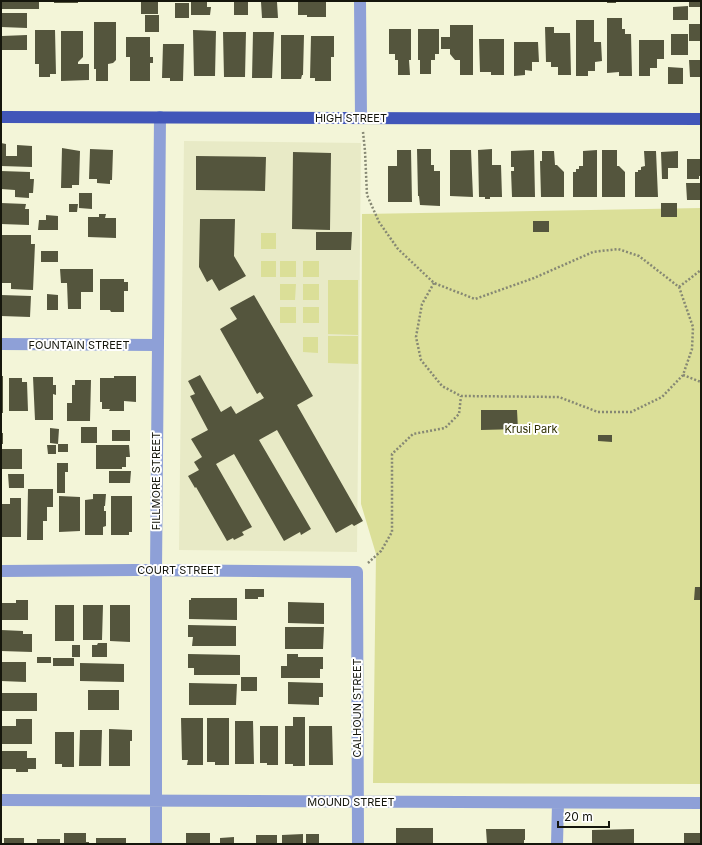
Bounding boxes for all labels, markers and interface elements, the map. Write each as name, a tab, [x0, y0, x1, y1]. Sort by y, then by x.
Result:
street label: HIGH STREET	[315, 111, 387, 125]
street label: FOUNTAIN STREET	[28, 338, 130, 352]
park label: Krusi Park	[504, 422, 558, 436]
street label: FILLMORE STREET	[149, 432, 163, 530]
street label: COURT STREET	[137, 563, 221, 577]
street label: CALHOUN STREET	[350, 658, 364, 758]
street label: MOUND STREET	[307, 795, 395, 809]
scale bar	[558, 803, 609, 829]
text: 20 m	[564, 809, 593, 824]

